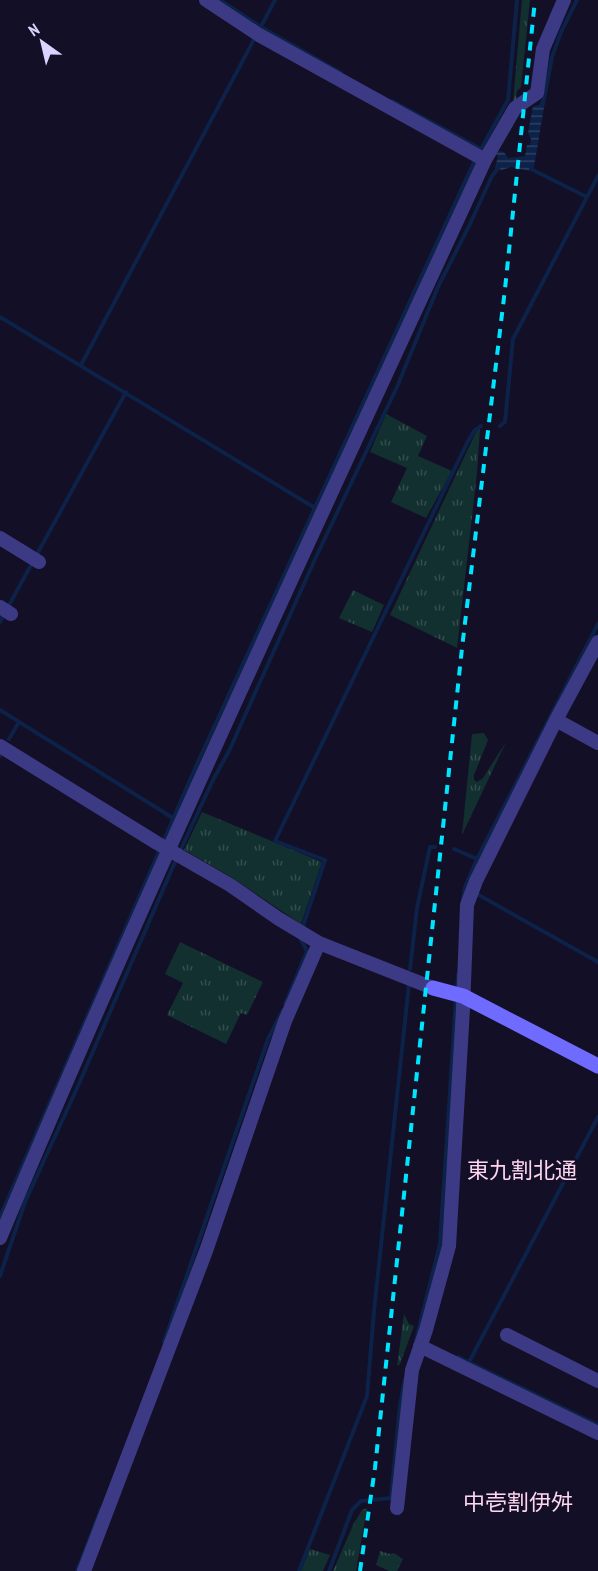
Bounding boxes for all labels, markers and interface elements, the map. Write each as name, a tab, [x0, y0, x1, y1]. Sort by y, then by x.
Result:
north arrow	[12, 12, 72, 72]
text: N	[24, 19, 43, 40]
district label: 東九割北通	[467, 1156, 577, 1184]
district label: 中壱割伊舛	[463, 1488, 573, 1516]

